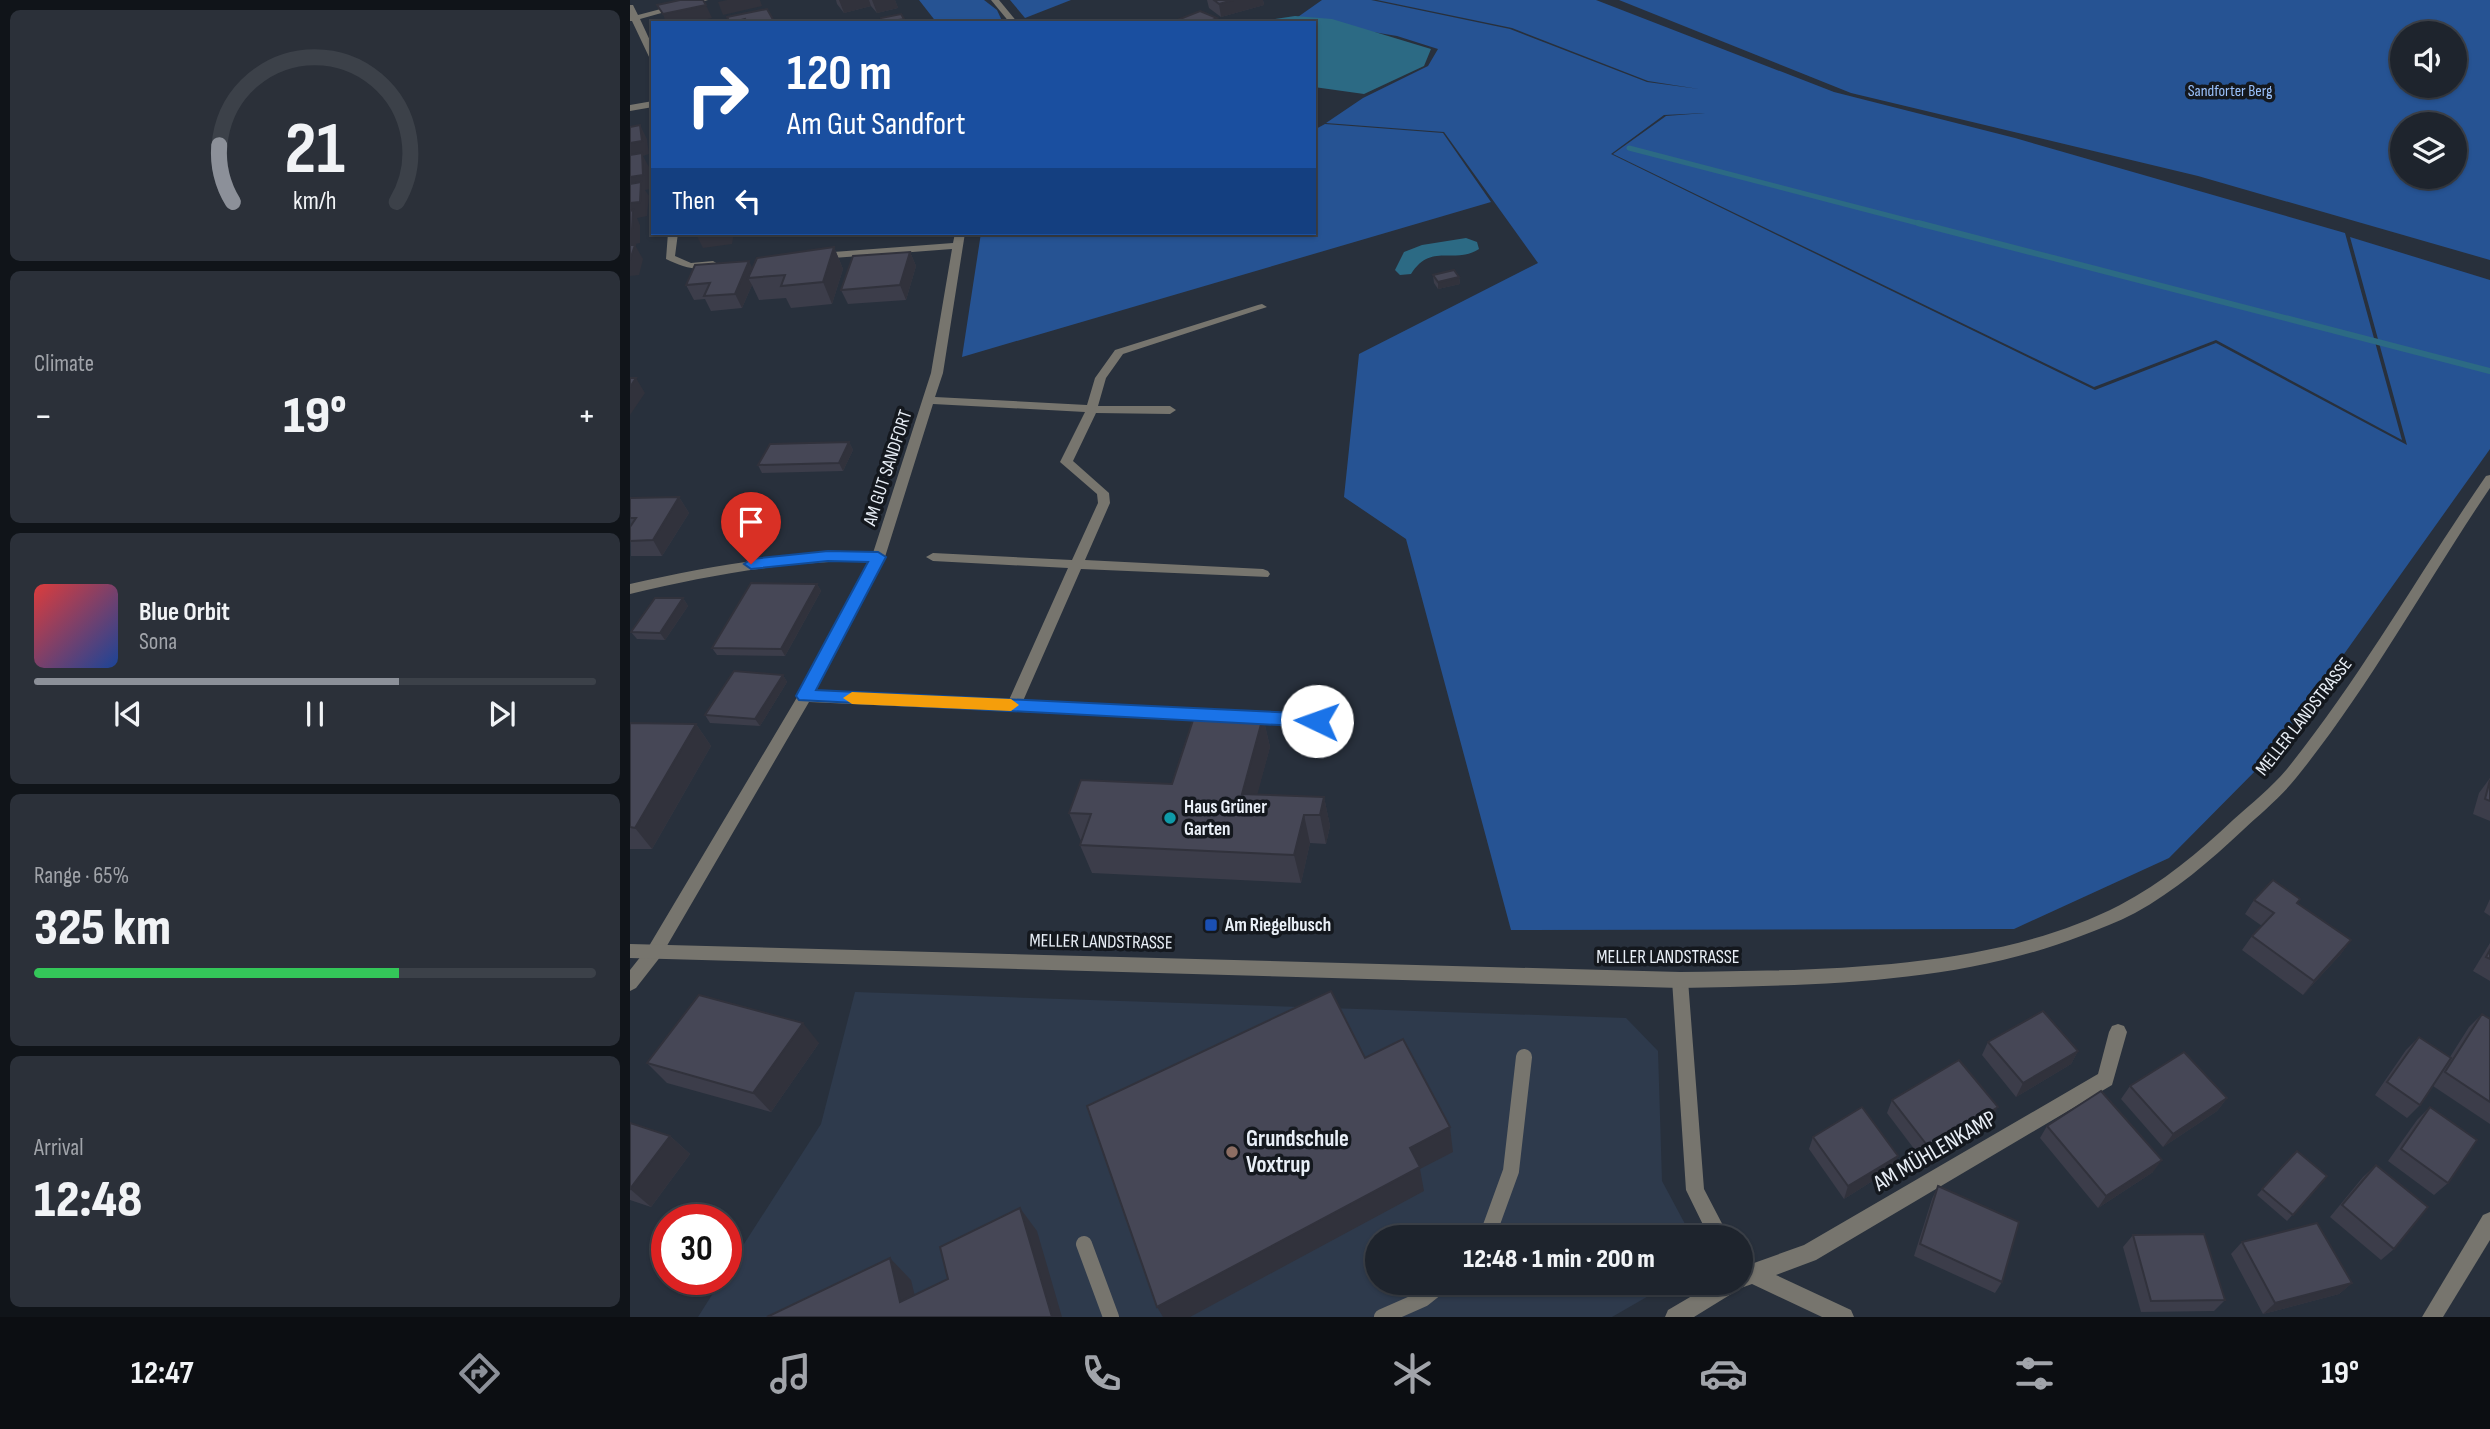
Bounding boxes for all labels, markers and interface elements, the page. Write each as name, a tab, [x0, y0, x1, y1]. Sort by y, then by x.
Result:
map controls	[2390, 21, 2467, 189]
button: sound	[2390, 21, 2467, 98]
text: 120 m	[787, 45, 892, 104]
icon: right	[672, 49, 763, 140]
park label: Sandforter Berg	[2188, 82, 2272, 101]
text: Am Gut Sandfort	[787, 105, 965, 144]
text: 21	[285, 106, 345, 194]
button: layers	[2390, 112, 2467, 189]
icon: left	[729, 182, 767, 220]
text: km/h	[293, 186, 337, 217]
text: Then	[672, 186, 715, 217]
text: Climate	[34, 350, 94, 378]
text: 19°	[283, 385, 347, 448]
text: −	[34, 394, 53, 439]
text: +	[577, 394, 596, 439]
street label: AM GUT SANDFORT	[858, 407, 918, 530]
pin	[721, 492, 781, 564]
icon: arrive	[732, 503, 770, 541]
text: Blue Orbit	[139, 597, 230, 628]
text: Sona	[139, 628, 177, 656]
street label: MELLER LANDSTRASSE	[2251, 653, 2357, 781]
position arrow	[1280, 684, 1354, 758]
icon: previous	[109, 695, 147, 733]
icon: pause	[296, 695, 334, 733]
icon: next	[483, 695, 521, 733]
place label: Haus Grüner Garten	[1184, 796, 1267, 841]
marker: Haus Grüner Garten	[1162, 810, 1178, 826]
text: Range · 65%	[34, 862, 129, 890]
text: 325 km	[34, 897, 171, 960]
place label: Am Riegelbusch	[1224, 914, 1331, 937]
marker: Am Riegelbusch	[1203, 917, 1219, 933]
street label: MELLER LANDSTRASSE	[1029, 929, 1173, 955]
street label: MELLER LANDSTRASSE	[1596, 946, 1740, 969]
street label: AM MÜHLENKAMP	[1868, 1105, 2001, 1198]
place label: Grundschule Voxtrup	[1246, 1125, 1349, 1179]
text: Arrival	[34, 1134, 83, 1162]
marker: Grundschule Voxtrup	[1224, 1144, 1240, 1160]
text: 12:48	[34, 1169, 142, 1232]
speed limit sign: 30	[651, 1204, 742, 1295]
text: 12:48 · 1 min · 200 m	[1463, 1244, 1655, 1275]
icon: directions	[455, 1349, 504, 1398]
icon: music	[766, 1349, 815, 1398]
icon: phone	[1077, 1349, 1126, 1398]
icon: climate	[1388, 1349, 1437, 1398]
icon: car	[1699, 1349, 1748, 1398]
icon: filters	[2010, 1349, 2059, 1398]
text: 12:47	[131, 1354, 193, 1393]
text: 19°	[2321, 1354, 2359, 1393]

